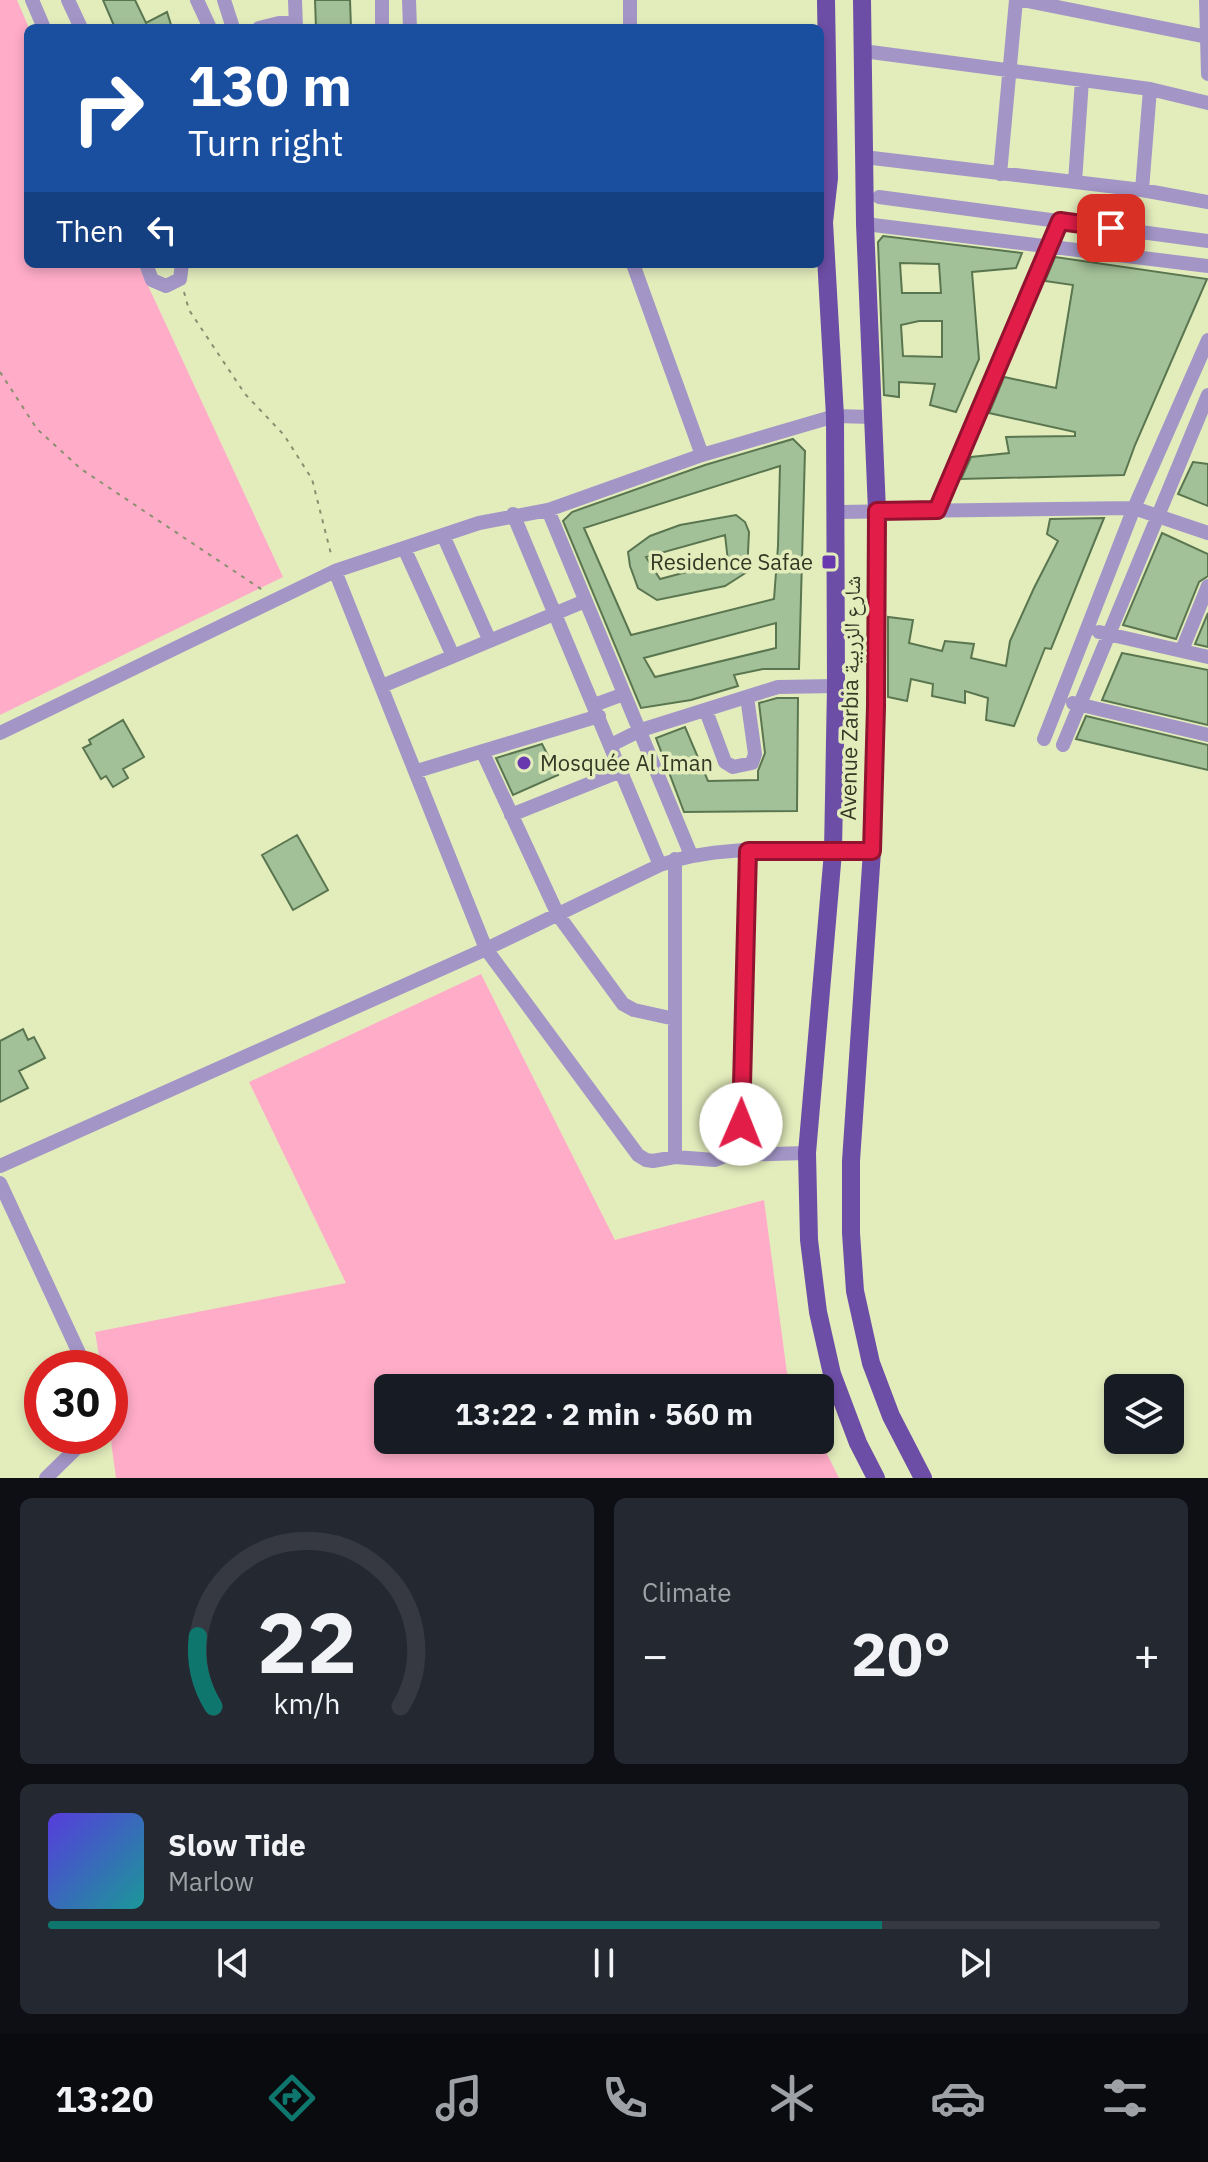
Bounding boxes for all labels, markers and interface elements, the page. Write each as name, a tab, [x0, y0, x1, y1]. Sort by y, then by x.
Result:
text: 130 m	[188, 49, 352, 121]
icon: right	[56, 56, 160, 160]
text: Turn right	[188, 119, 344, 166]
pin	[1077, 194, 1145, 262]
icon: arrive	[1089, 206, 1133, 250]
icon: left	[140, 208, 184, 252]
text: Then	[56, 211, 124, 250]
place label: Residence Safae	[650, 547, 813, 576]
marker: Residence Safae	[820, 553, 838, 571]
street label: Avenue Zarbia شارع الزربية	[833, 575, 866, 821]
place label: Mosquée Al Iman	[540, 748, 713, 777]
marker: Mosquée Al Iman	[515, 754, 533, 772]
position arrow	[699, 1082, 783, 1166]
speed limit sign: 30	[24, 1350, 128, 1454]
map controls	[1104, 1374, 1184, 1454]
button: layers	[1104, 1374, 1184, 1454]
text: 13:22 · 2 min · 560 m	[455, 1394, 753, 1433]
text: Climate	[642, 1575, 732, 1609]
text: 22	[257, 1588, 357, 1696]
text: 20°	[851, 1614, 951, 1693]
text: −	[642, 1626, 668, 1683]
text: +	[1134, 1626, 1160, 1683]
text: km/h	[273, 1685, 341, 1722]
text: Slow Tide	[168, 1825, 306, 1864]
text: Marlow	[168, 1864, 254, 1898]
icon: previous	[211, 1941, 255, 1985]
icon: pause	[582, 1941, 626, 1985]
icon: next	[953, 1941, 997, 1985]
icon: directions	[264, 2070, 320, 2126]
icon: music	[431, 2070, 487, 2126]
icon: phone	[597, 2070, 653, 2126]
icon: climate	[764, 2070, 820, 2126]
icon: car	[930, 2070, 986, 2126]
icon: filters	[1097, 2070, 1153, 2126]
text: 13:20	[55, 2075, 154, 2122]

